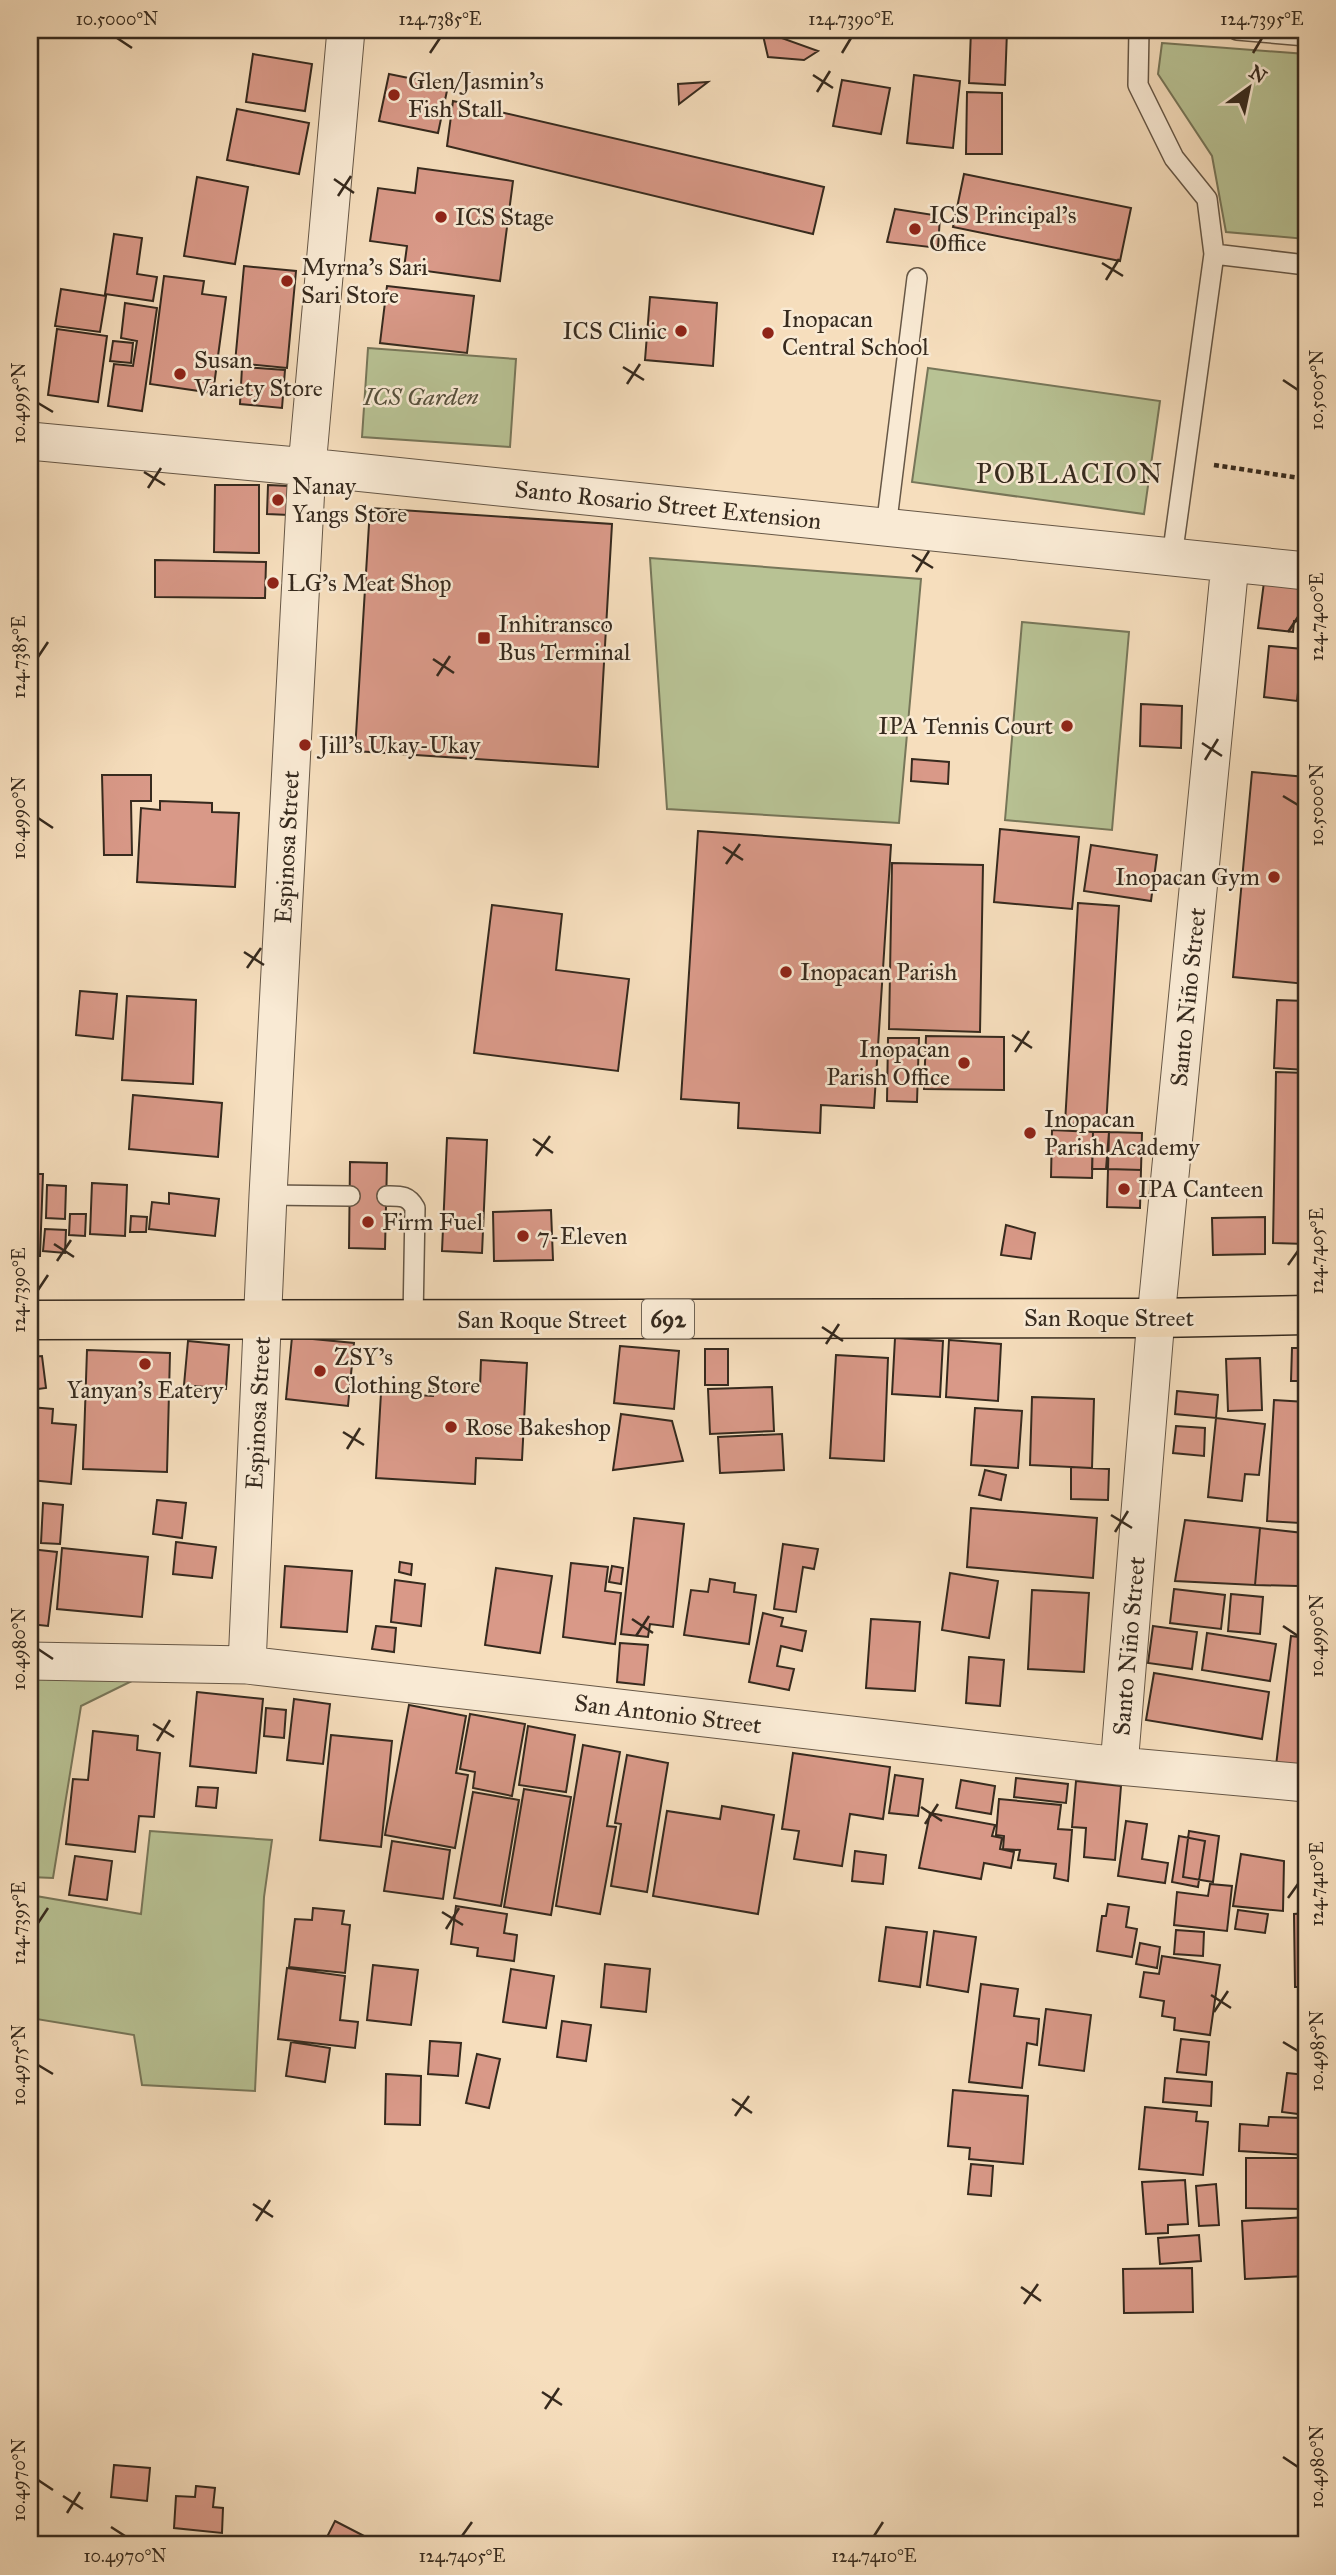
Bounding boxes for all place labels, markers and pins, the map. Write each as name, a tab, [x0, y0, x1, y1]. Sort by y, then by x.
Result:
place label: Glen/Jasmin's Fish Stall	[408, 66, 544, 124]
marker: Glen/Jasmin's Fish Stall	[386, 87, 402, 103]
place label: ICS Principal's Office	[929, 200, 1076, 258]
place label: ICS Stage	[455, 202, 554, 232]
marker: ICS Stage	[433, 209, 449, 225]
marker: ICS Principal's Office	[907, 221, 923, 237]
place label: Myrna's Sari Sari Store	[301, 252, 428, 310]
marker: Myrna's Sari Sari Store	[279, 273, 295, 289]
place label: Inopacan Central School	[782, 304, 929, 362]
place label: ICS Clinic	[563, 316, 667, 346]
marker: ICS Clinic	[673, 323, 689, 339]
marker: Inopacan Central School	[760, 325, 776, 341]
place label: Susan Variety Store	[193, 345, 323, 403]
marker: Susan Variety Store	[172, 366, 188, 382]
place label: Nanay Yangs Store	[292, 471, 407, 529]
marker: Nanay Yangs Store	[270, 492, 286, 508]
place label: LG's Meat Shop	[287, 568, 452, 598]
marker: LG's Meat Shop	[265, 575, 281, 591]
place label: Inhitransco Bus Terminal	[498, 609, 631, 667]
marker: Inhitransco Bus Terminal	[476, 630, 492, 646]
place label: IPA Tennis Court	[878, 711, 1053, 741]
marker: IPA Tennis Court	[1059, 718, 1075, 734]
place label: Jill's Ukay-Ukay	[316, 730, 481, 760]
marker: Jill's Ukay-Ukay	[297, 737, 313, 753]
place label: Inopacan Gym	[1115, 862, 1260, 892]
marker: Inopacan Gym	[1266, 869, 1282, 885]
place label: Inopacan Parish	[800, 957, 957, 987]
marker: Inopacan Parish	[778, 964, 794, 980]
place label: Inopacan Parish Office	[826, 1034, 950, 1092]
marker: Inopacan Parish Office	[956, 1055, 972, 1071]
place label: Inopacan Parish Academy	[1044, 1104, 1200, 1162]
marker: Inopacan Parish Academy	[1022, 1125, 1038, 1141]
place label: IPA Canteen	[1138, 1174, 1264, 1204]
marker: IPA Canteen	[1116, 1181, 1132, 1197]
place label: Firm Fuel	[382, 1207, 484, 1237]
marker: Firm Fuel	[360, 1214, 376, 1230]
place label: 7-Eleven	[537, 1221, 627, 1251]
marker: 7-Eleven	[515, 1228, 531, 1244]
place label: ZSY's Clothing Store	[334, 1342, 480, 1400]
marker: Yanyan's Eatery	[137, 1356, 153, 1372]
marker: ZSY's Clothing Store	[312, 1363, 328, 1379]
place label: Yanyan's Eatery	[67, 1375, 224, 1405]
place label: Rose Bakeshop	[465, 1412, 611, 1442]
marker: Rose Bakeshop	[443, 1419, 459, 1435]

